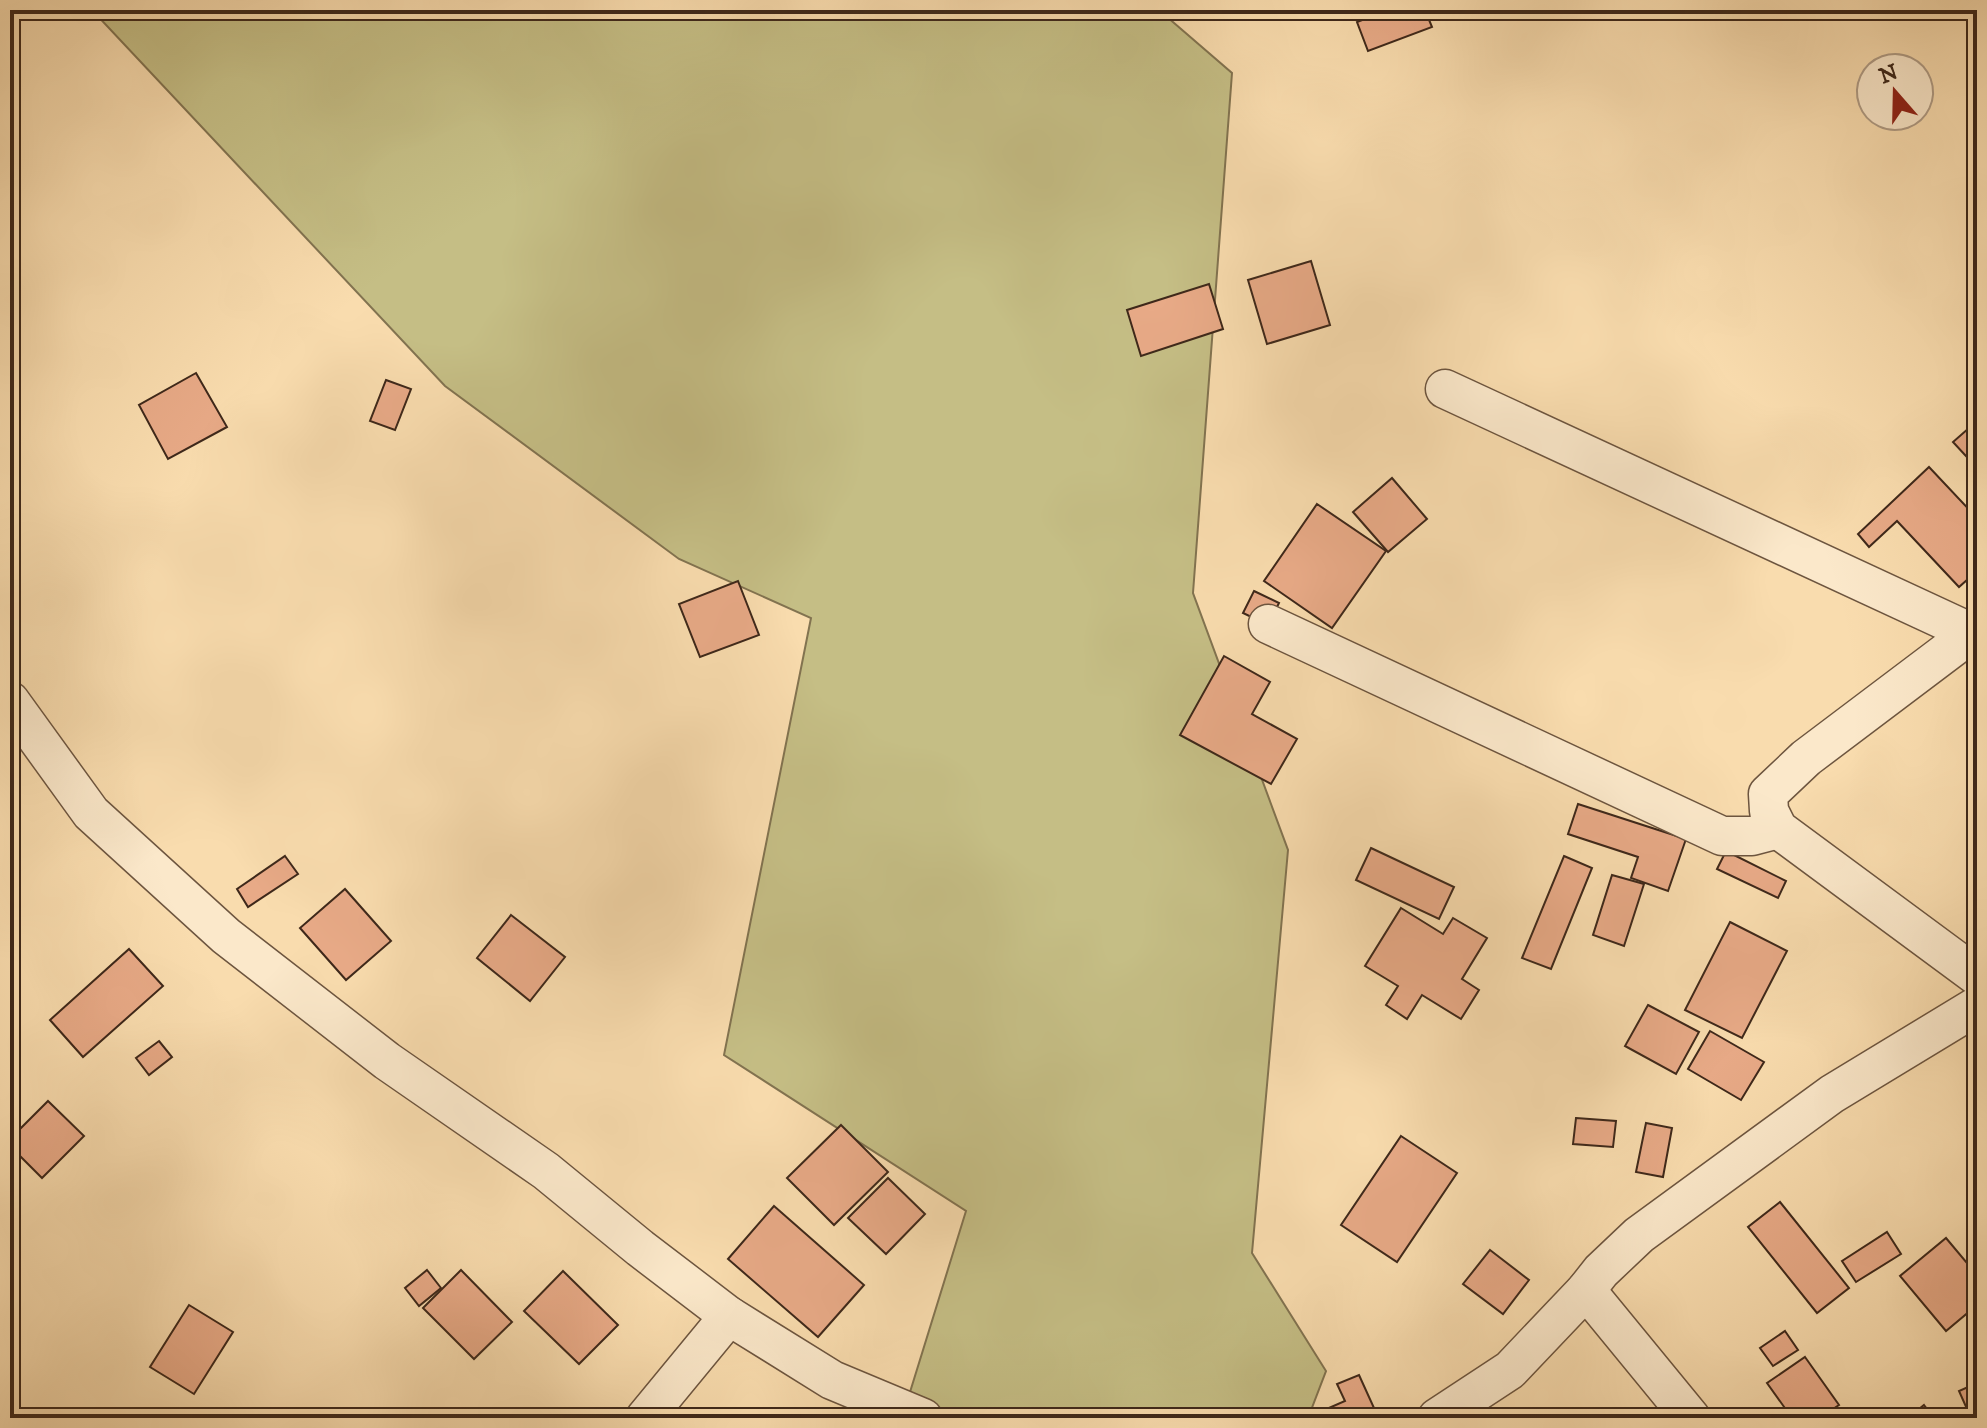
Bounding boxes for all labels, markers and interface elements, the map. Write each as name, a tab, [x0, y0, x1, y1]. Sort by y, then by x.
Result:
north arrow	[1855, 52, 1935, 132]
text: N	[1876, 59, 1902, 90]

